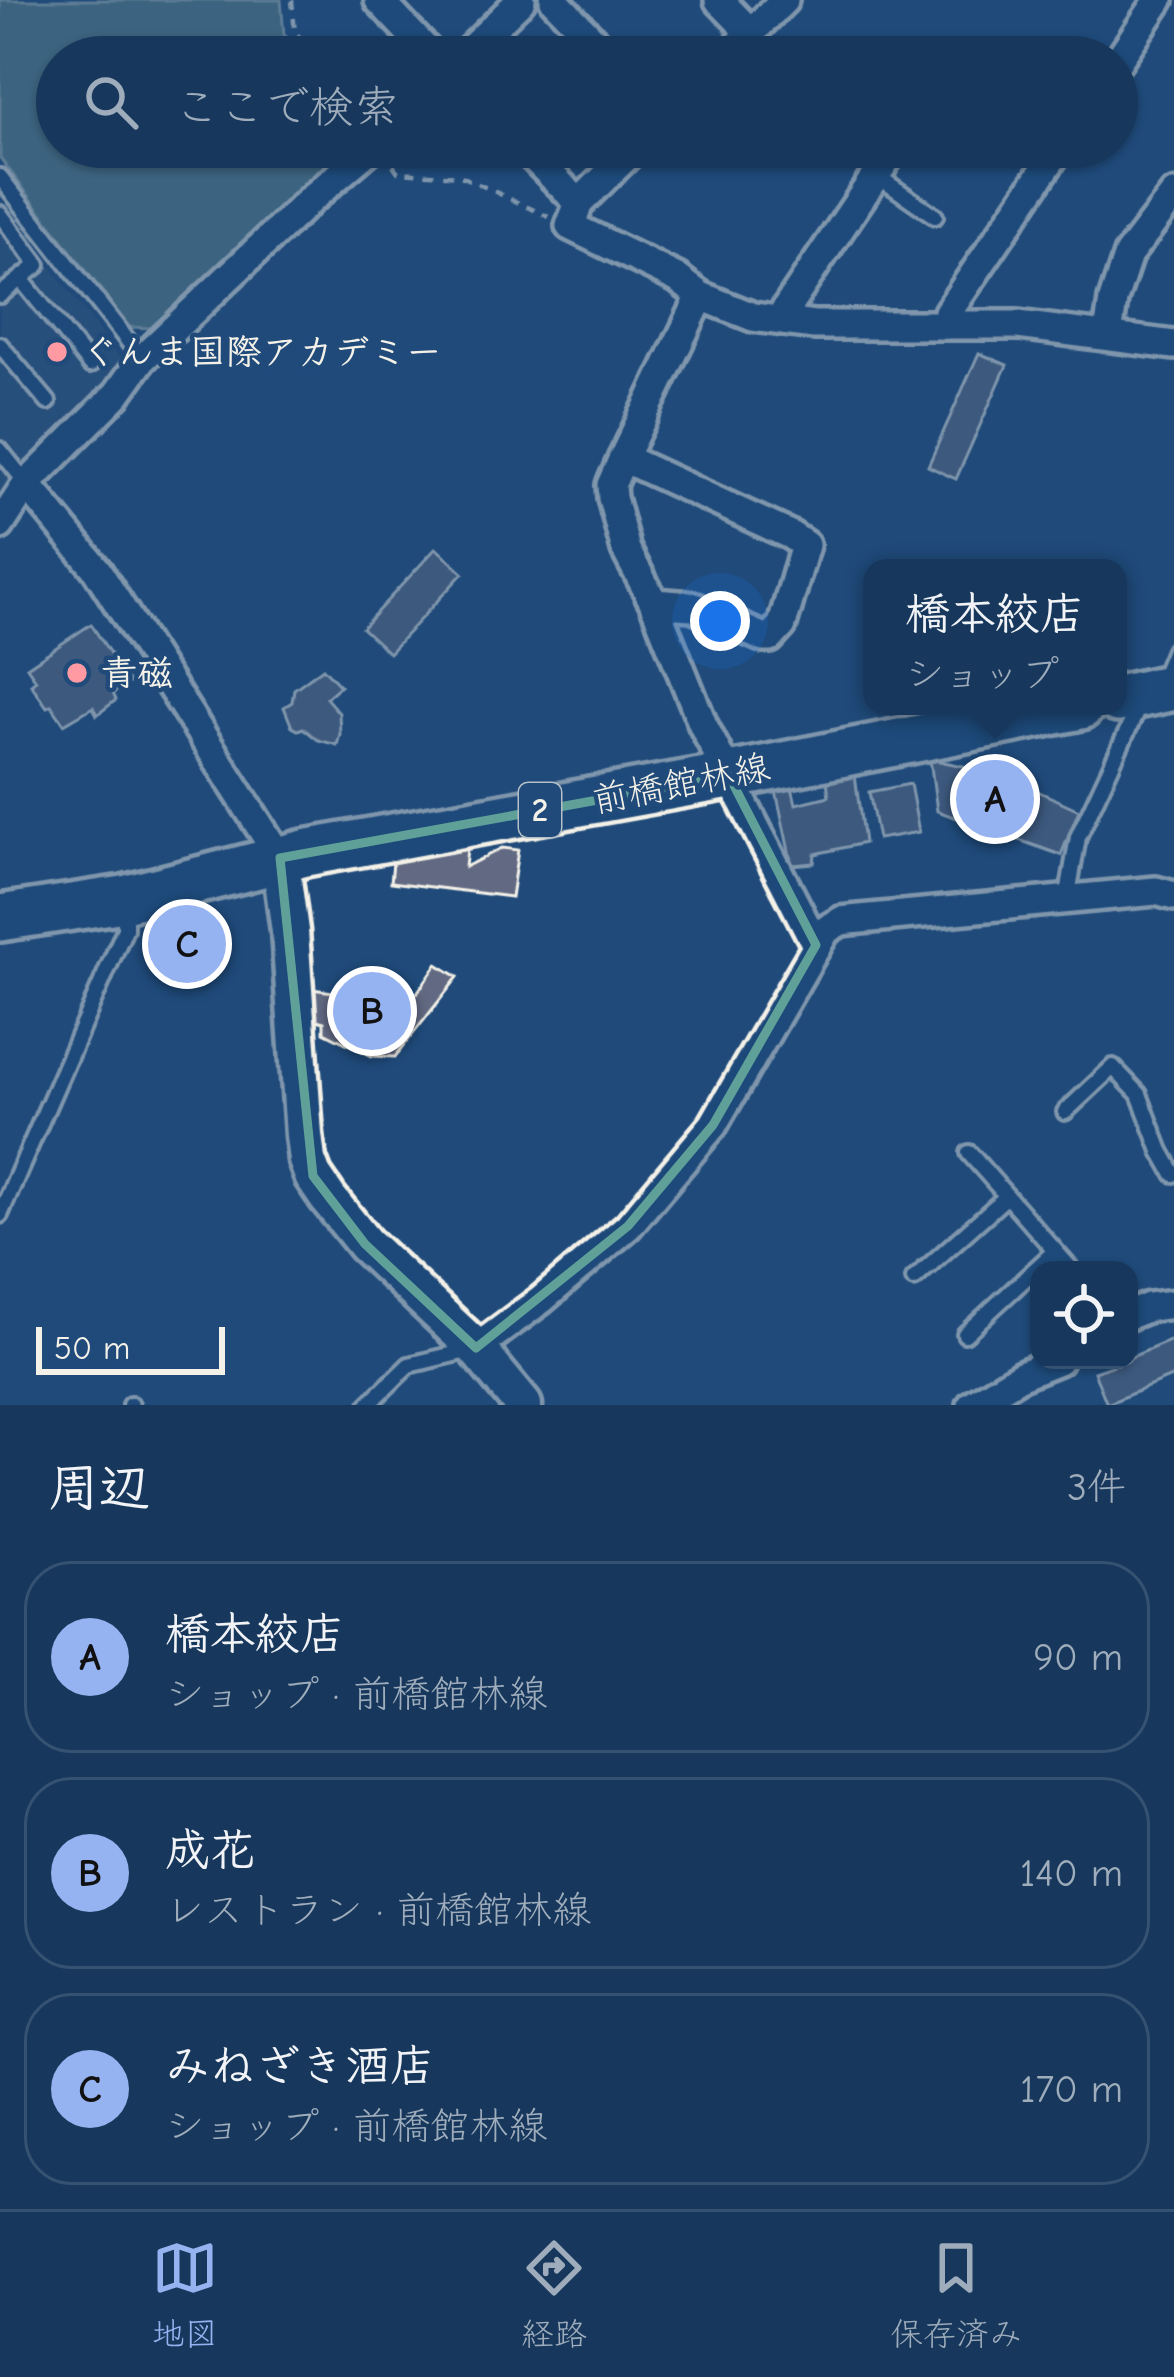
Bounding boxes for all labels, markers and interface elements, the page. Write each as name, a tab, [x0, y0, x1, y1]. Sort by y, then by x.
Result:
search box	[36, 36, 1138, 168]
icon: search	[78, 69, 144, 135]
text: ここで検索	[174, 81, 399, 133]
place label: ぐんま国際アカデミー	[81, 332, 442, 373]
marker: ぐんま国際アカデミー	[44, 339, 70, 365]
popup	[863, 559, 1127, 715]
text: 橋本絞店	[905, 588, 1085, 640]
your location	[690, 591, 750, 651]
text: ショップ	[905, 652, 1059, 697]
place label: 青磁	[101, 653, 173, 694]
marker: 青磁	[64, 660, 90, 686]
street label: 前橋館林線	[589, 747, 773, 821]
pin: A	[956, 754, 1034, 844]
road number: 2	[519, 783, 561, 837]
pin: C	[148, 899, 226, 989]
pin: B	[333, 966, 411, 1056]
map controls	[1030, 1261, 1138, 1369]
button: locate	[1030, 1261, 1138, 1369]
scale bar	[36, 1321, 225, 1374]
text: 50 m	[54, 1329, 130, 1367]
text: 周辺	[48, 1459, 150, 1518]
text: 3件	[1067, 1465, 1126, 1510]
text: 橋本絞店	[165, 1608, 345, 1660]
text: A	[79, 1635, 101, 1680]
text: 90 m	[1033, 1635, 1123, 1680]
text: ショップ · 前橋館林線	[165, 1672, 547, 1717]
text: 成花	[165, 1824, 255, 1876]
text: B	[78, 1851, 102, 1896]
text: 140 m	[1020, 1851, 1123, 1896]
text: レストラン · 前橋館林線	[165, 1888, 591, 1933]
text: みねざき酒店	[165, 2040, 435, 2092]
text: C	[78, 2067, 102, 2112]
text: 170 m	[1020, 2067, 1123, 2112]
text: ショップ · 前橋館林線	[165, 2104, 547, 2149]
tab: 地図	[152, 2235, 218, 2355]
tab: 経路	[521, 2235, 587, 2355]
tab: 保存済み	[890, 2235, 1022, 2355]

